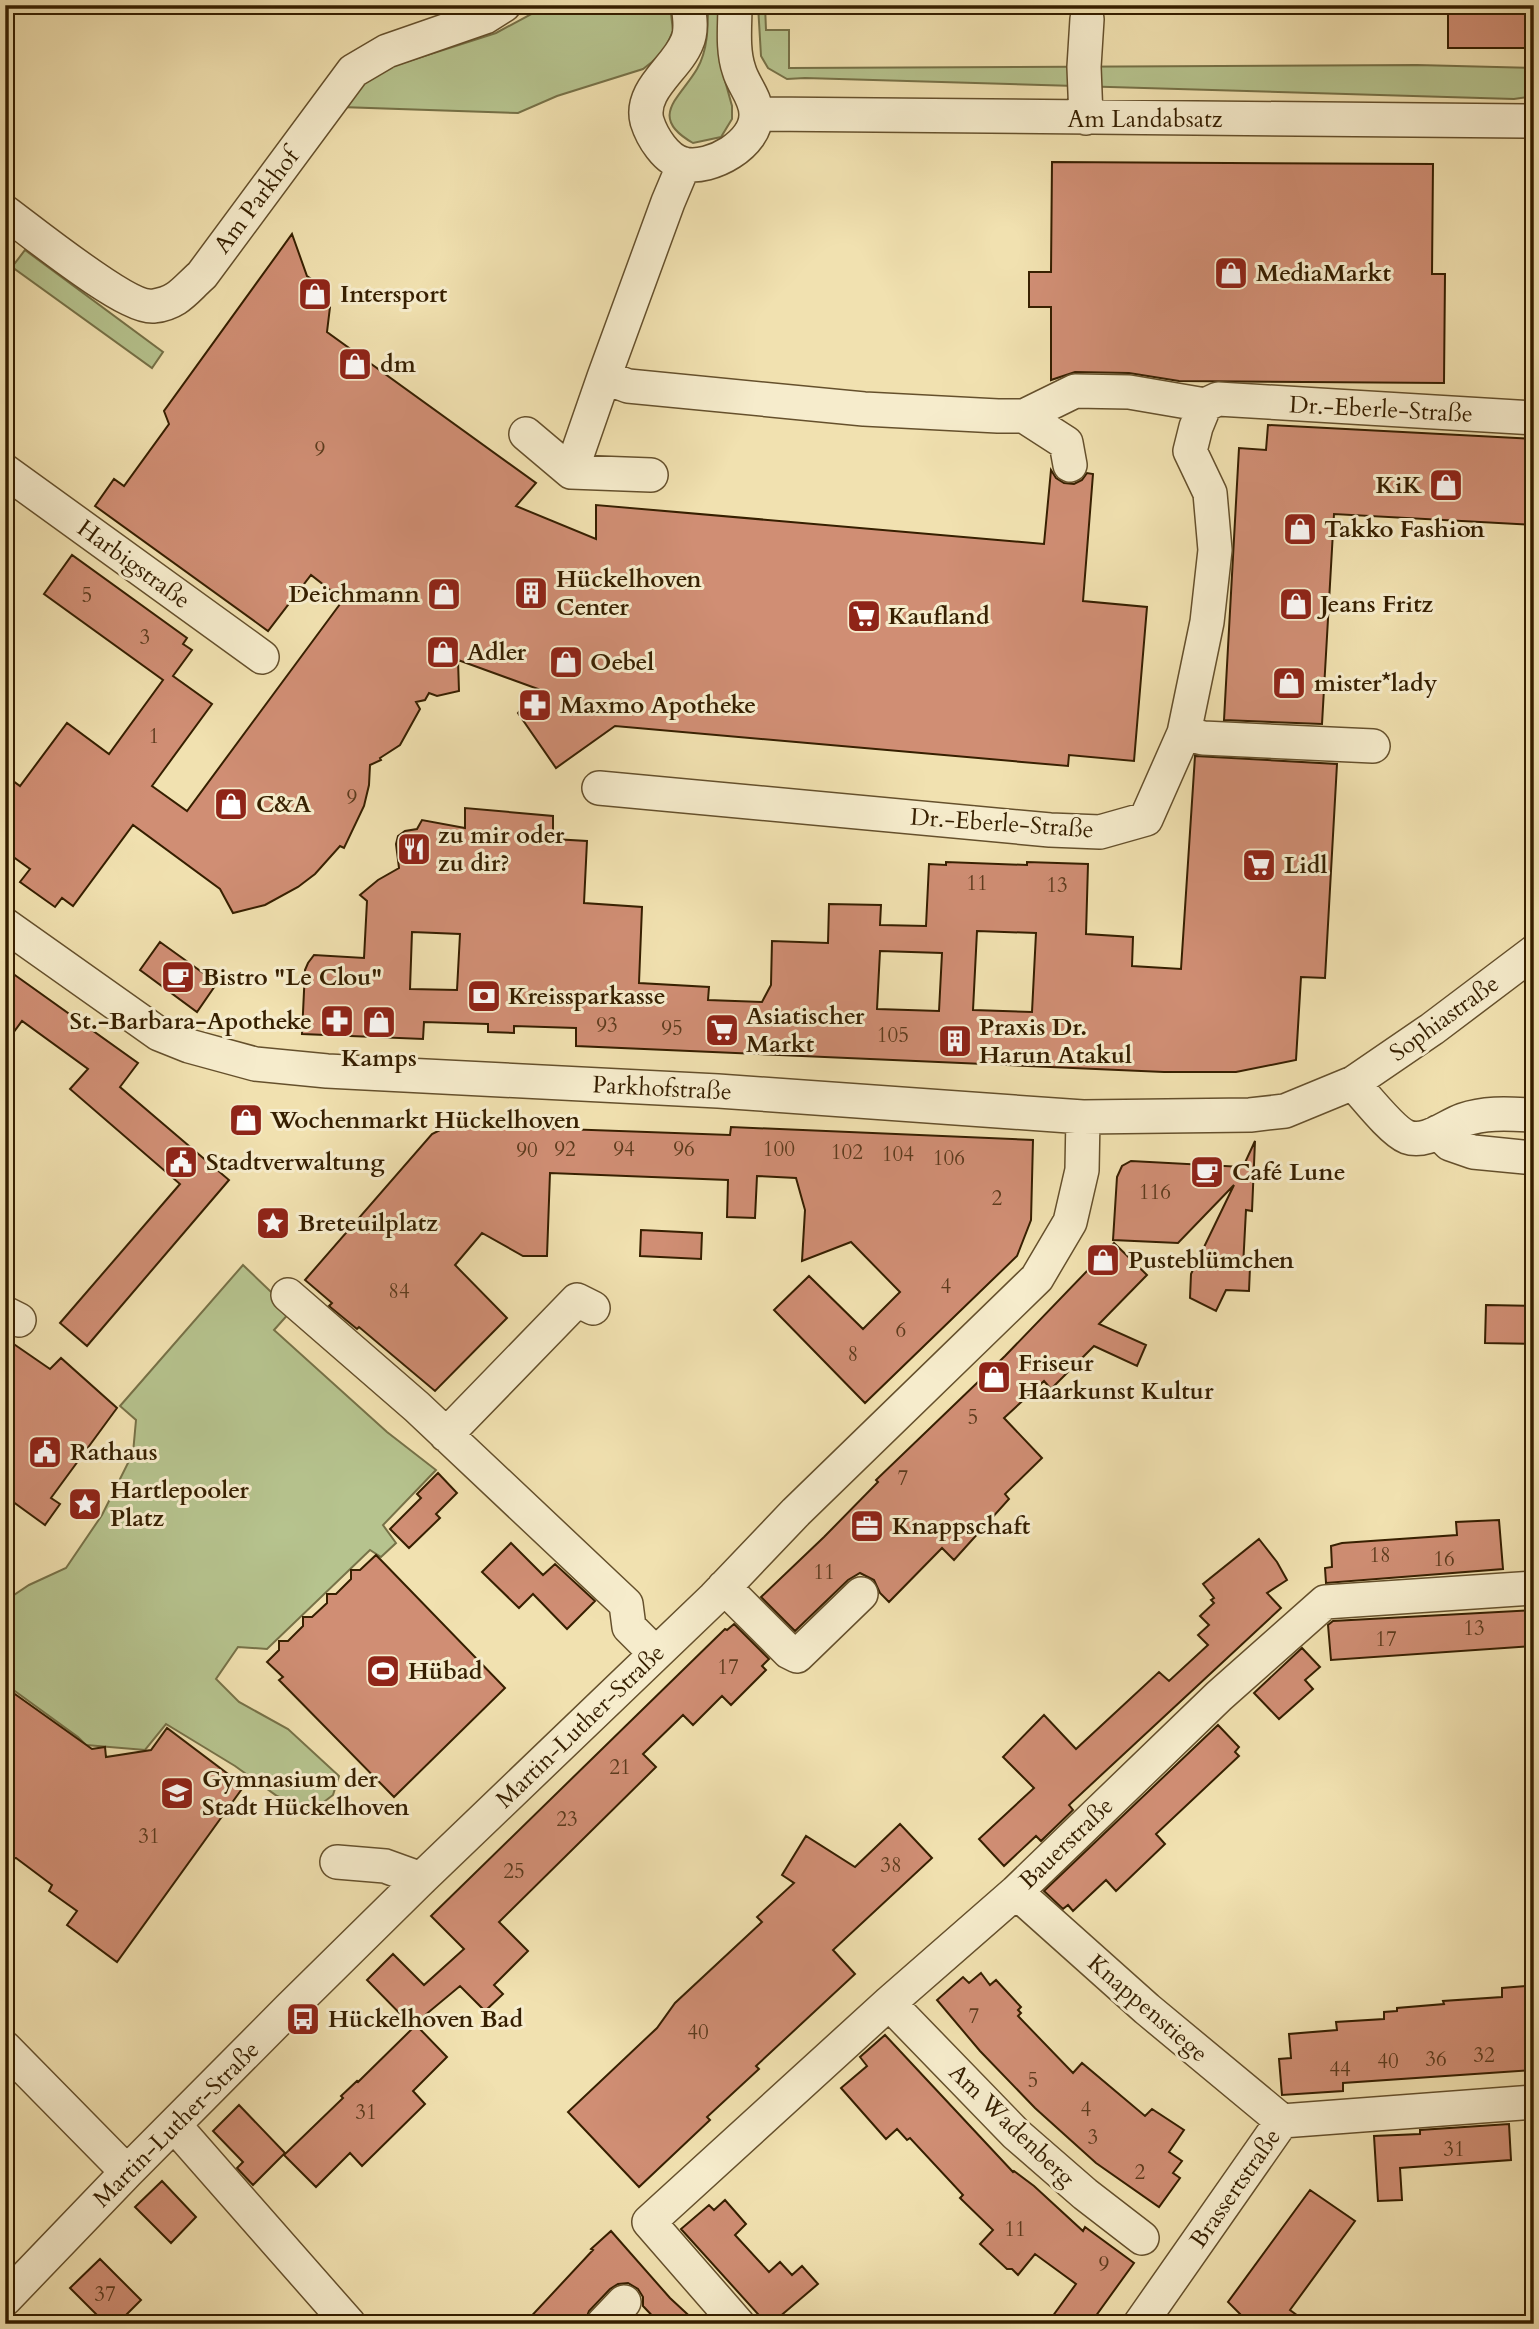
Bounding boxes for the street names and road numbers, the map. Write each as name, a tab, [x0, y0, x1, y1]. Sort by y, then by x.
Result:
street label: Am Landabsatz	[1067, 103, 1223, 136]
street label: Am Parkhof	[206, 139, 309, 261]
street label: Dr.-Eberle-Straße	[1288, 388, 1474, 431]
street label: Harbigstraße	[71, 512, 197, 617]
street label: Dr.-Eberle-Straße	[909, 801, 1095, 846]
street label: Sophiastraße	[1383, 967, 1506, 1069]
street label: Parkhofstraße	[591, 1068, 733, 1109]
street label: Martin-Luther-Straße	[489, 1637, 672, 1816]
street label: Bauerstraße	[1012, 1790, 1121, 1897]
street label: Knappenstiege	[1080, 1947, 1215, 2070]
street label: Martin-Luther-Straße	[86, 2034, 267, 2215]
street label: Am Wadenberg	[941, 2057, 1082, 2195]
street label: Brassertstraße	[1182, 2122, 1289, 2255]

